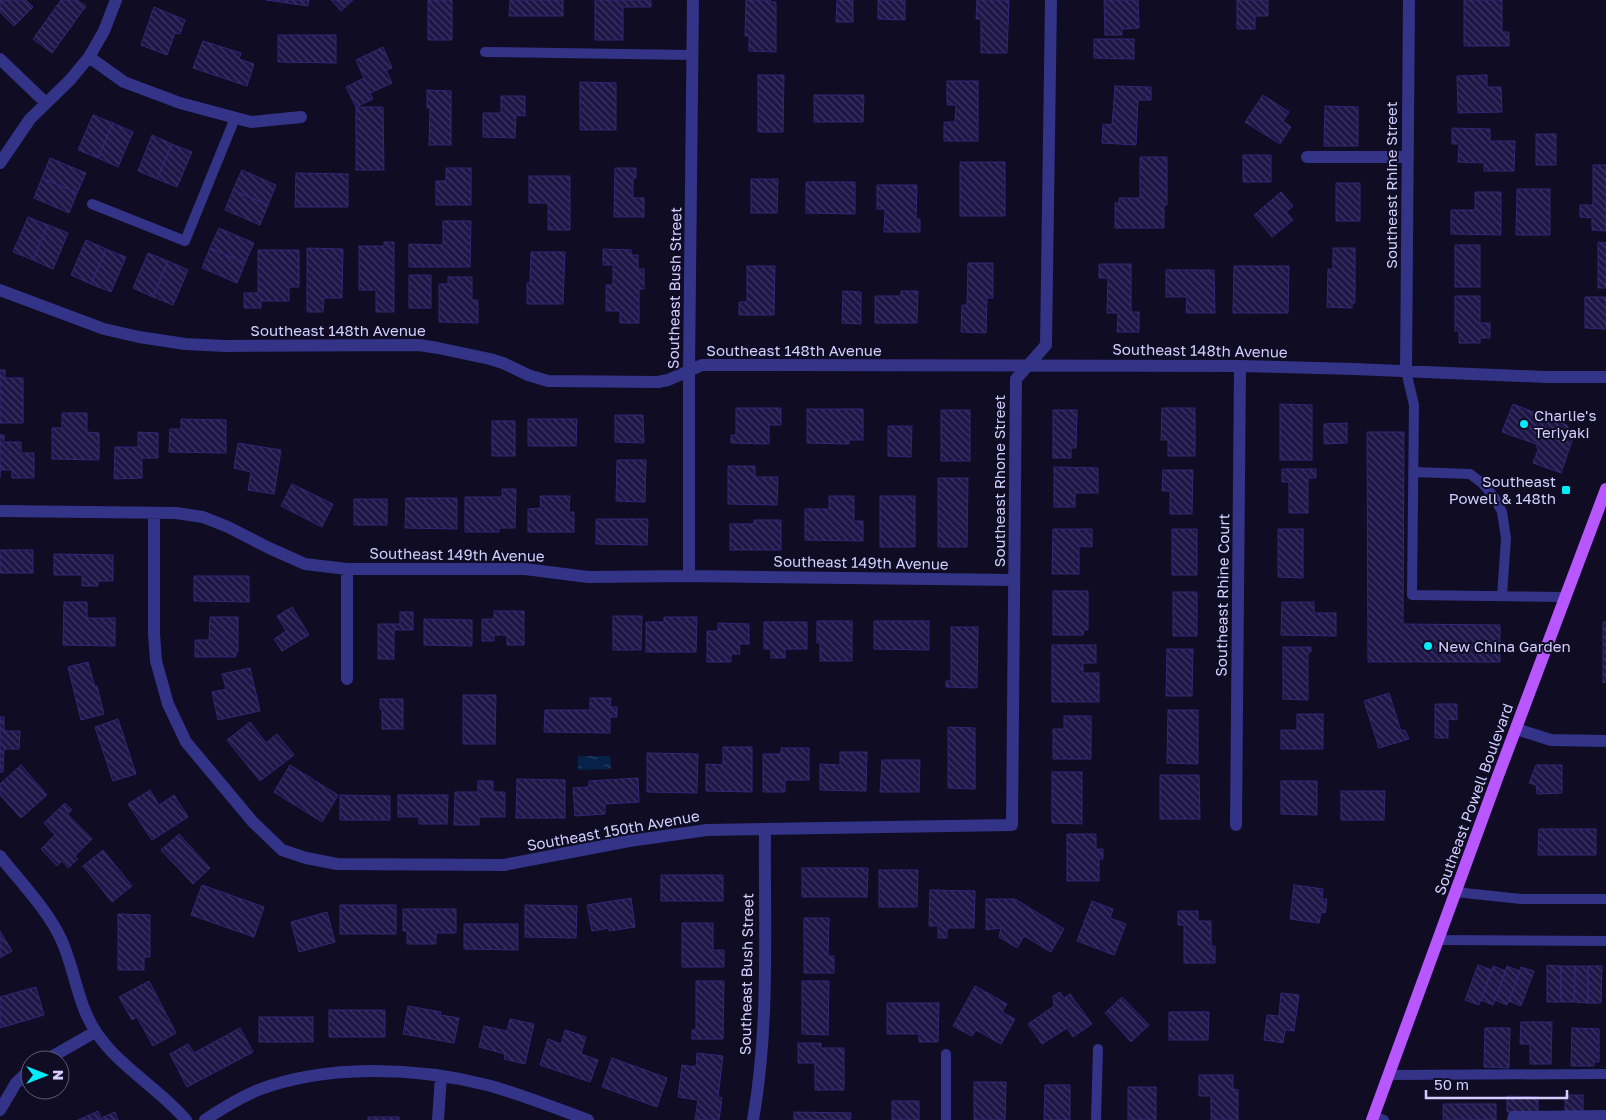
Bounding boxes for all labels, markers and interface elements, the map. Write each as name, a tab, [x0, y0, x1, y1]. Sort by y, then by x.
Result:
street label: Southeast Rhine Street	[1382, 101, 1400, 269]
street label: Southeast Bush Street	[664, 207, 684, 369]
street label: Southeast 148th Avenue	[250, 321, 426, 339]
street label: Southeast 148th Avenue	[1112, 339, 1288, 361]
street label: Southeast 148th Avenue	[706, 341, 882, 359]
street label: Southeast Rhone Street	[990, 395, 1008, 567]
place label: Charlie's Teriyaki	[1534, 406, 1596, 441]
marker: Charlie's Teriyaki	[1518, 418, 1530, 430]
place label: Southeast Powell & 148th	[1449, 472, 1556, 507]
marker: Southeast Powell & 148th	[1560, 484, 1572, 496]
street label: Southeast Rhine Court	[1212, 513, 1232, 677]
street label: Southeast 149th Avenue	[369, 543, 545, 565]
street label: Southeast 149th Avenue	[773, 551, 949, 573]
place label: New China Garden	[1438, 637, 1571, 655]
marker: New China Garden	[1422, 640, 1434, 652]
street label: Southeast Powell Boulevard	[1430, 701, 1516, 897]
street label: Southeast 150th Avenue	[525, 806, 701, 854]
street label: Southeast Bush Street	[736, 893, 756, 1055]
north arrow	[20, 1050, 70, 1100]
scale bar	[1426, 1068, 1567, 1100]
text: N	[50, 1070, 67, 1080]
text: 50 m	[1434, 1075, 1469, 1093]

